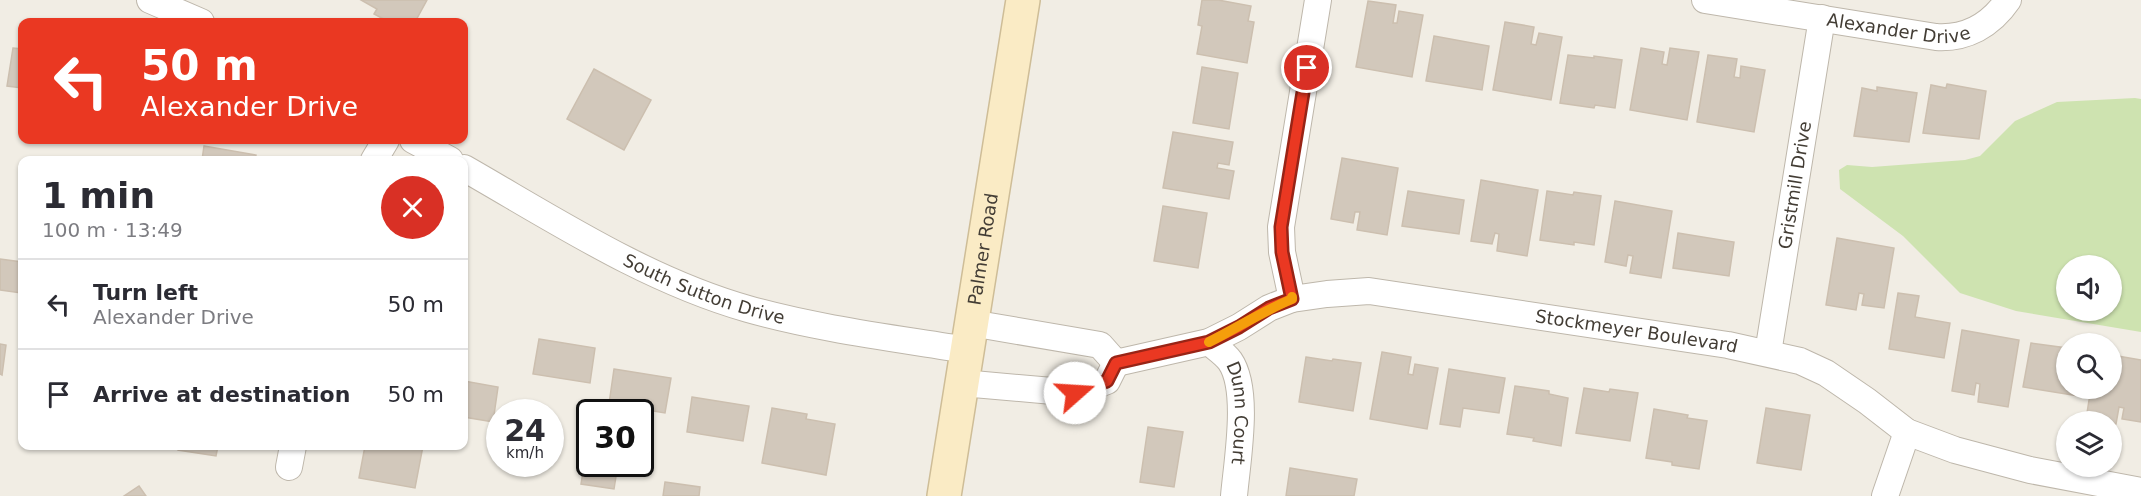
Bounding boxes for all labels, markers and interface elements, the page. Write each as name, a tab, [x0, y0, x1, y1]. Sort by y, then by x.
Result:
street label: Alexander Drive	[1825, 9, 1973, 47]
text: 50 m	[141, 41, 258, 90]
icon: left	[42, 42, 120, 120]
pin	[1281, 42, 1332, 93]
icon: arrive	[1290, 51, 1323, 84]
text: Alexander Drive	[141, 91, 358, 122]
street label: Gristmill Drive	[1774, 120, 1815, 251]
text: 1 min	[42, 175, 155, 216]
button: close	[381, 176, 444, 239]
street label: Palmer Road	[964, 192, 1002, 307]
text: 100 m · 13:49	[42, 218, 183, 242]
street label: South Sutton Drive	[620, 249, 787, 328]
map controls	[2056, 255, 2122, 477]
button: sound	[2056, 255, 2122, 321]
text: Turn left	[93, 280, 198, 305]
icon: left	[42, 288, 75, 321]
text: 50 m	[388, 292, 444, 317]
text: Alexander Drive	[93, 305, 254, 329]
street label: Stockmeyer Boulevard	[1534, 305, 1740, 357]
button: search	[2056, 333, 2122, 399]
street label: Dunn Court	[1222, 358, 1252, 466]
position arrow	[1043, 361, 1107, 425]
icon: arrive	[42, 378, 75, 411]
text: Arrive at destination	[93, 382, 350, 407]
text: 50 m	[388, 382, 444, 407]
speed limit sign: 30	[576, 399, 654, 477]
button: layers	[2056, 411, 2122, 477]
text: 24	[504, 413, 546, 448]
text: km/h	[506, 444, 544, 462]

